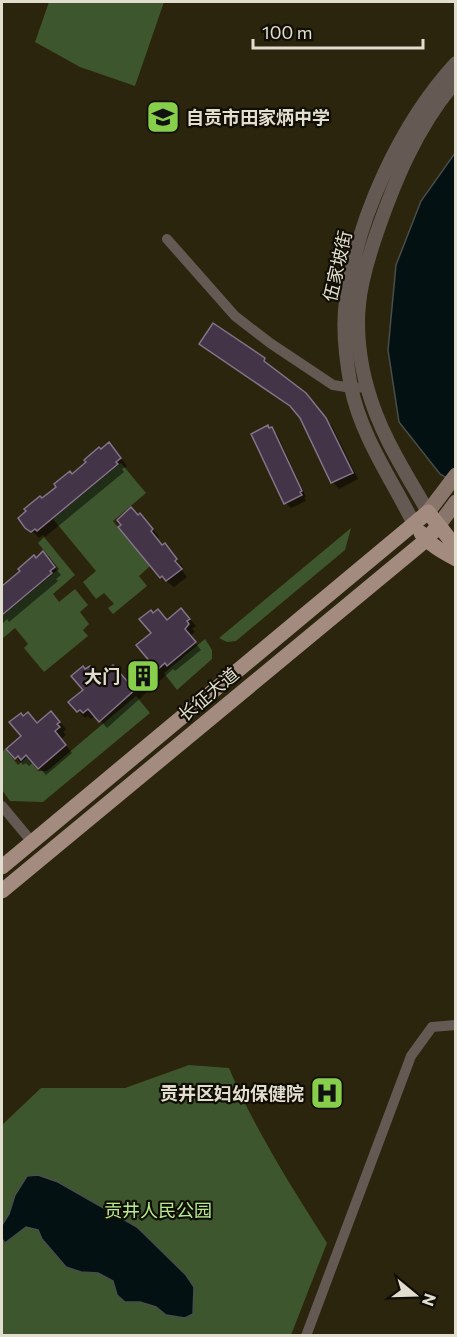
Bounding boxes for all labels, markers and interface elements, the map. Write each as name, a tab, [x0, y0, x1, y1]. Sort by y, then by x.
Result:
scale bar	[253, 12, 422, 50]
text: 100 m	[262, 21, 312, 43]
school or university icon: 自贡市田家炳中学	[145, 99, 181, 135]
place label: 自贡市田家炳中学	[186, 106, 330, 128]
street label: 伍家坡街	[318, 228, 356, 304]
building icon: 大门	[125, 658, 161, 694]
street label: 长征大道	[173, 662, 243, 726]
place label: 大门	[84, 665, 120, 687]
hospital icon: 贡井区妇幼保健院	[309, 1075, 345, 1111]
place label: 贡井区妇幼保健院	[160, 1082, 304, 1104]
park label: 贡井人民公园	[104, 1199, 212, 1221]
north arrow	[385, 1265, 445, 1325]
text: N	[419, 1291, 441, 1309]

